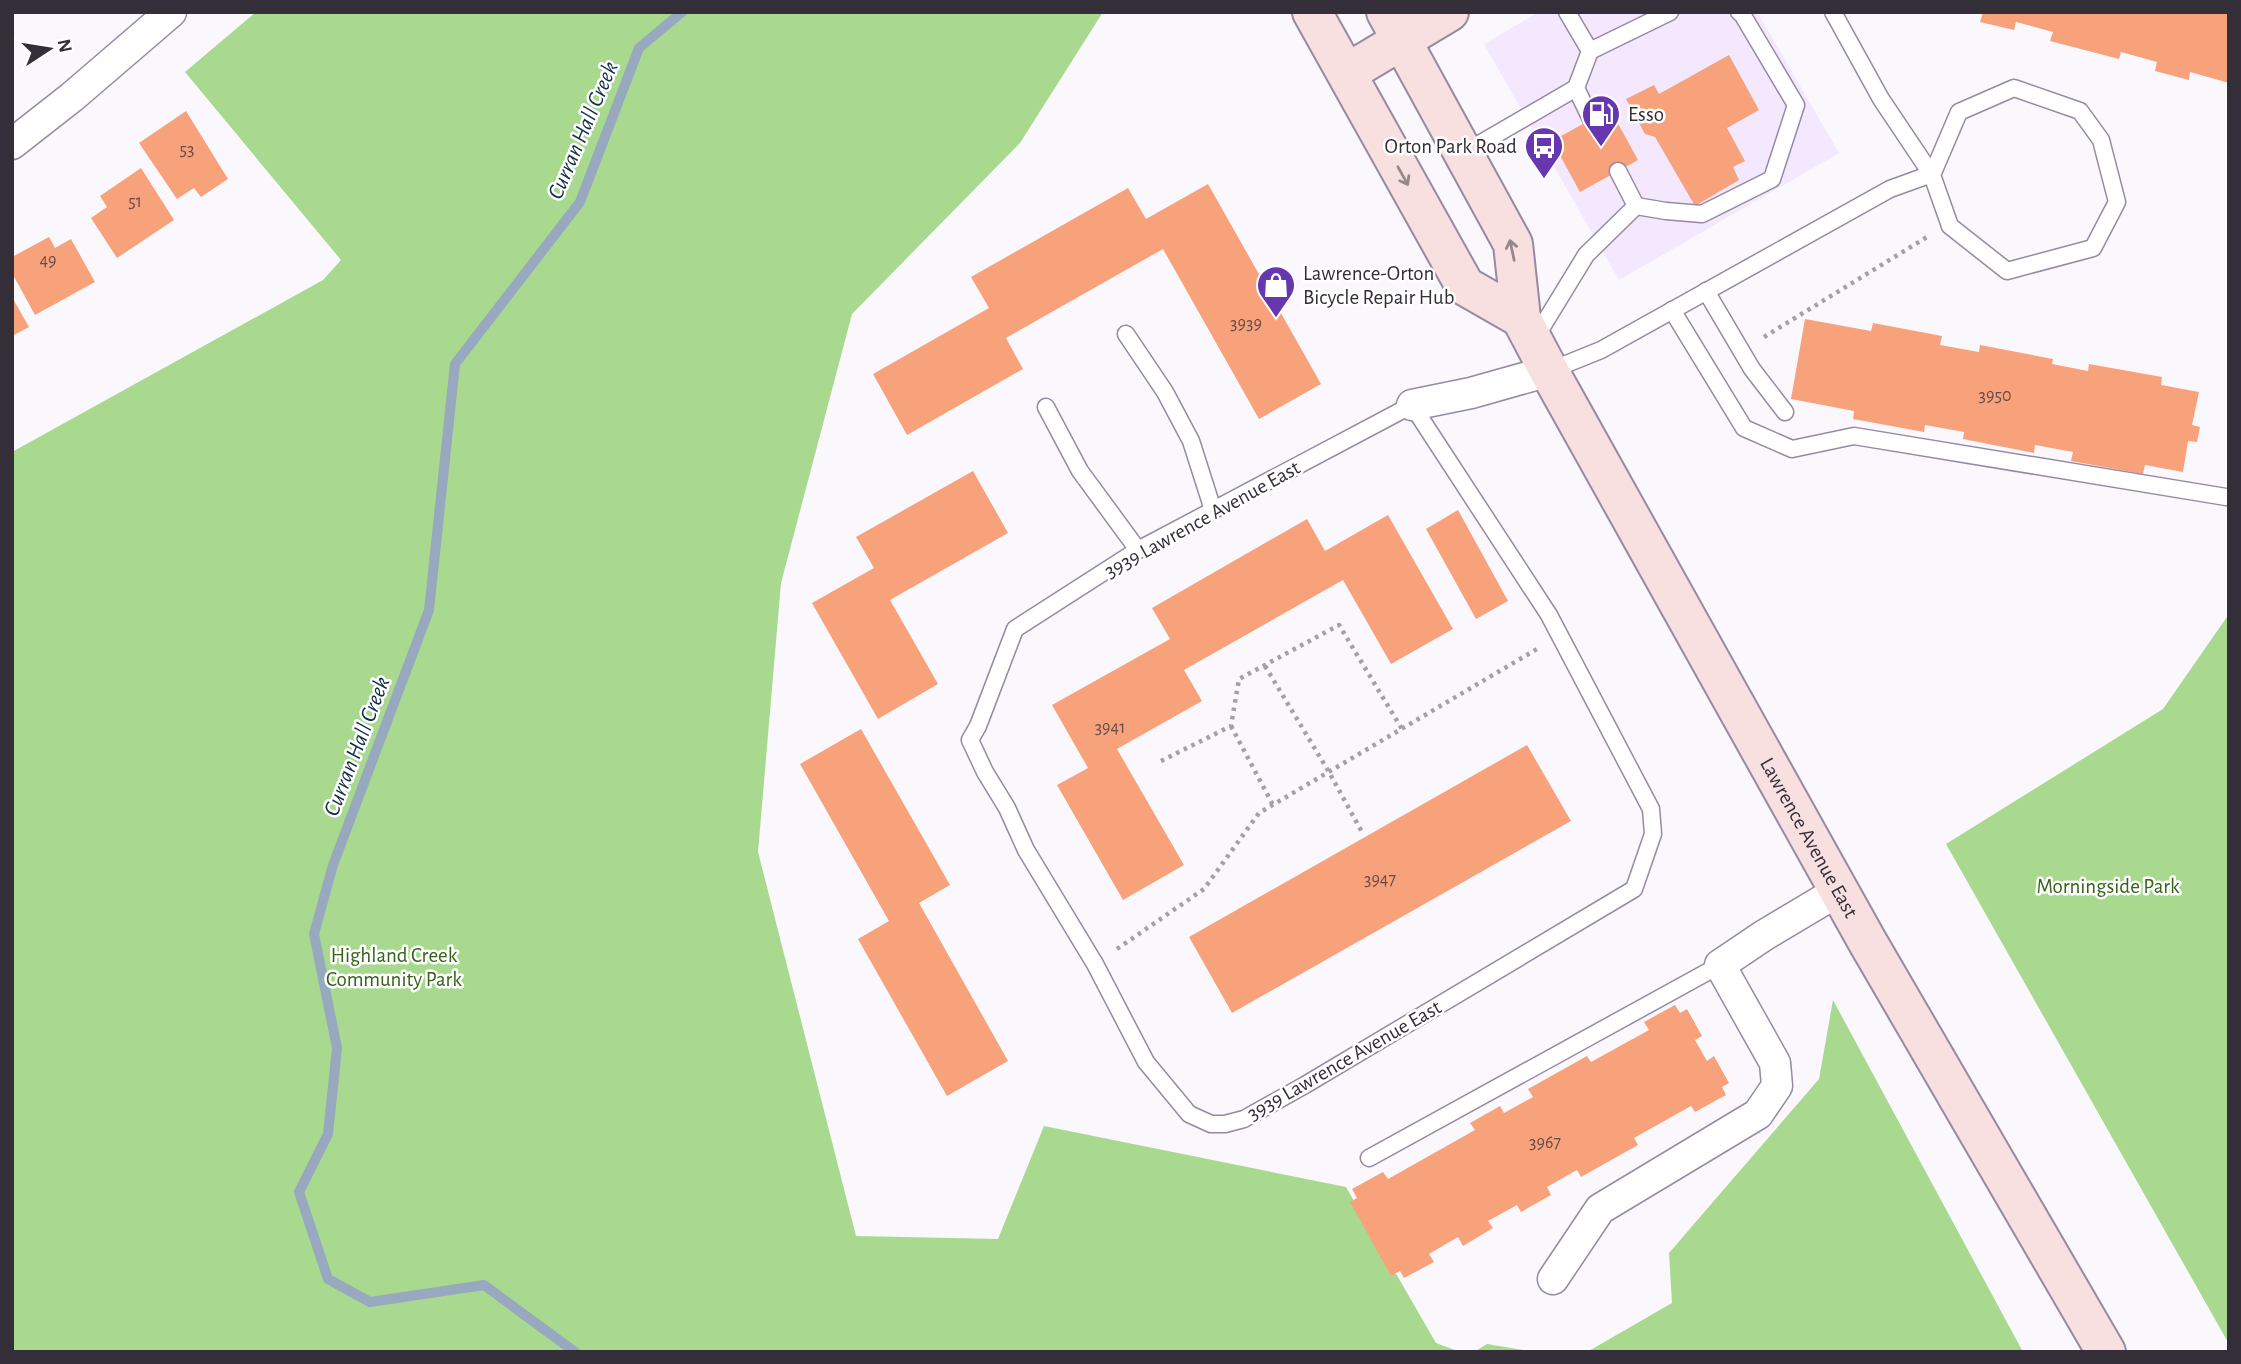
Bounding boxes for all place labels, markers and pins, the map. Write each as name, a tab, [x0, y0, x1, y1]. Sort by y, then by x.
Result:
fuel station icon: Esso	[1580, 93, 1622, 148]
place label: Esso	[1628, 104, 1664, 125]
bus stop icon: Orton Park Road	[1523, 125, 1565, 180]
place label: Orton Park Road	[1385, 136, 1517, 157]
place label: Lawrence-Orton Bicycle Repair Hub	[1303, 263, 1455, 308]
shop icon: Lawrence-Orton Bicycle Repair Hub	[1255, 264, 1297, 319]

